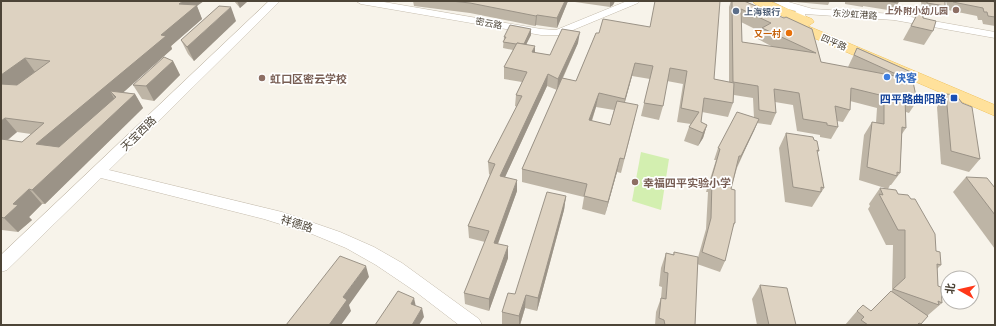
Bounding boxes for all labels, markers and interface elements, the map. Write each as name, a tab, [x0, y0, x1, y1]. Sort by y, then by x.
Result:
place label: 上外附小幼儿园	[885, 5, 948, 16]
marker: 上外附小幼儿园	[951, 5, 961, 15]
marker: 上海银行	[731, 6, 741, 16]
place label: 上海银行	[744, 6, 781, 17]
street label: 东沙虹港路	[832, 7, 878, 21]
street label: 密云路	[475, 15, 503, 31]
place label: 又一村	[754, 28, 781, 39]
marker: 又一村	[784, 28, 794, 38]
street label: 四平路	[819, 32, 849, 52]
place label: 快客	[895, 71, 917, 84]
place label: 虹口区密云学校	[270, 72, 347, 85]
marker: 快客	[882, 72, 892, 82]
marker: 虹口区密云学校	[257, 73, 267, 83]
place label: 四平路曲阳路	[880, 92, 947, 105]
marker: 四平路曲阳路	[949, 93, 959, 103]
street label: 天宝西路	[118, 113, 158, 153]
place label: 幸福四平实验小学	[643, 176, 731, 189]
marker: 幸福四平实验小学	[630, 177, 640, 187]
street label: 祥德路	[279, 212, 315, 234]
north arrow	[940, 270, 980, 310]
text: 北	[942, 282, 957, 295]

